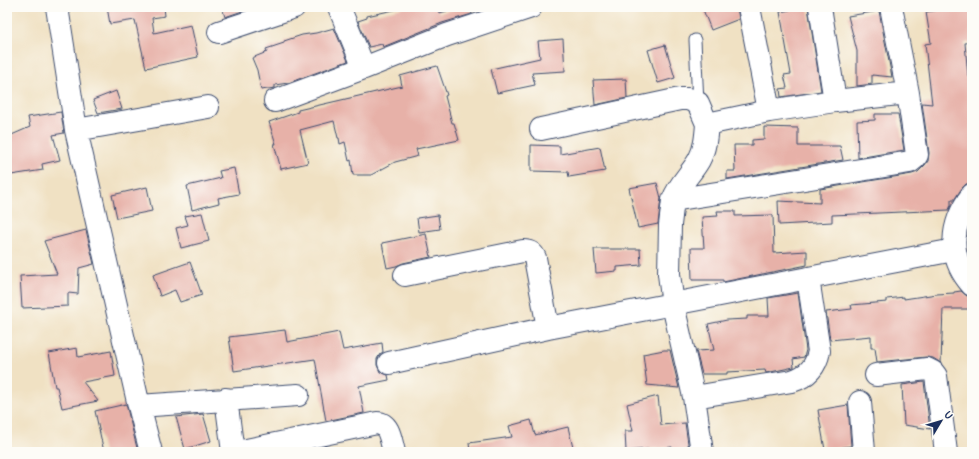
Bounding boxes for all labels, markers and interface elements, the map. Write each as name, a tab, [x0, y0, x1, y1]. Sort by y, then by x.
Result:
north arrow	[921, 401, 961, 441]
text: U	[941, 408, 956, 422]

